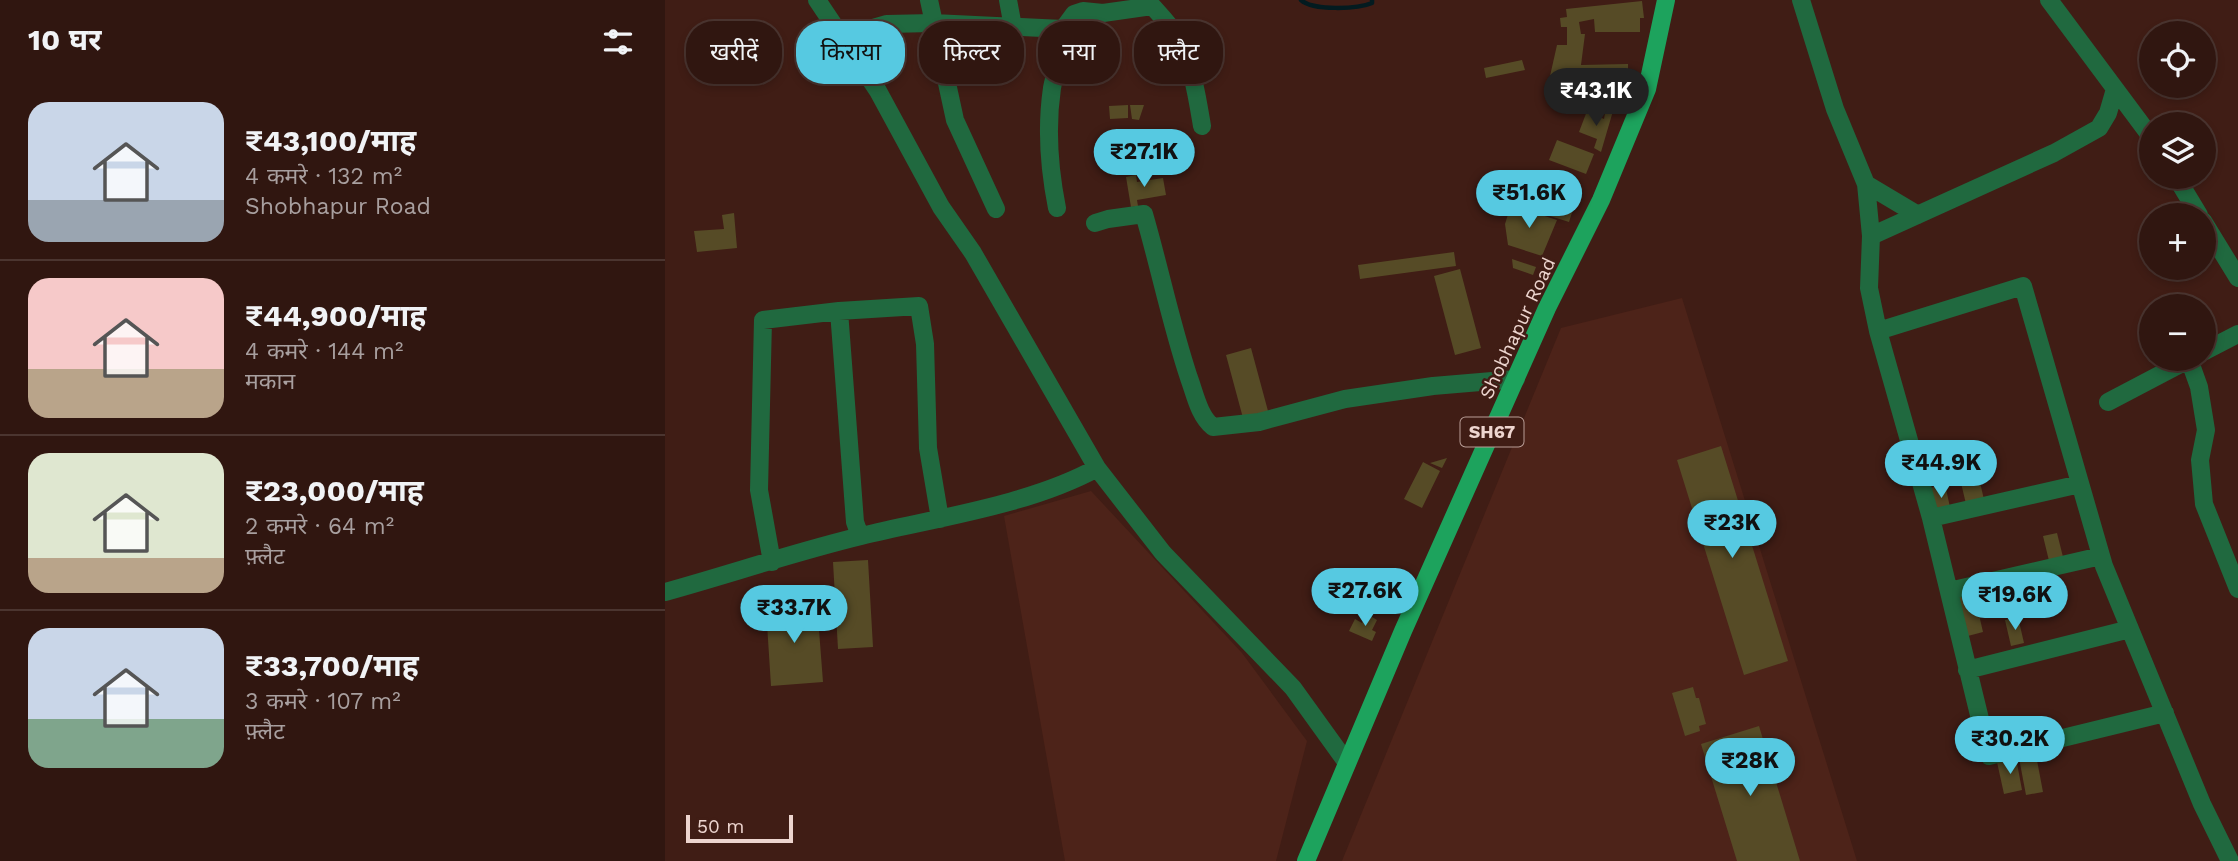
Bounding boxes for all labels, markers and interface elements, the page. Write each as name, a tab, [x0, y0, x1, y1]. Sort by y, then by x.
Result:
chip: खरीदें	[686, 21, 782, 84]
chip: किराया	[796, 21, 905, 84]
chip: फ़िल्टर	[919, 21, 1024, 84]
chip: नया	[1038, 21, 1120, 84]
chip: फ़्लैट	[1134, 21, 1223, 84]
map controls	[2139, 21, 2216, 371]
button: locate	[2139, 21, 2216, 98]
text: 10 घर	[28, 22, 102, 57]
icon: filters	[599, 23, 637, 61]
pin: ₹43.1K	[1539, 68, 1653, 128]
text: ₹43.1K	[1560, 77, 1632, 104]
button: layers	[2139, 112, 2216, 189]
text: ₹43,100/माह	[245, 123, 416, 158]
icon: home	[84, 130, 168, 214]
pin: ₹27.1K	[1087, 130, 1201, 189]
text: ₹27.1K	[1110, 138, 1178, 165]
text: 4 कमरे · 132 m²	[245, 163, 402, 190]
pin: ₹51.6K	[1472, 170, 1586, 230]
text: ₹51.6K	[1492, 179, 1566, 206]
text: Shobhapur Road	[245, 193, 431, 220]
button: +	[2139, 203, 2216, 280]
street label: Shobhapur Road	[1475, 254, 1560, 403]
button: −	[2139, 294, 2216, 371]
text: ₹44,900/माह	[245, 298, 426, 333]
icon: home	[84, 306, 168, 390]
text: 4 कमरे · 144 m²	[245, 338, 403, 365]
text: मकान	[245, 368, 295, 395]
road number: SH67	[1461, 418, 1523, 446]
pin: ₹44.9K	[1884, 440, 1998, 500]
text: ₹44.9K	[1901, 449, 1981, 476]
text: ₹23,000/माह	[245, 473, 424, 508]
icon: home	[84, 481, 168, 565]
pin: ₹23K	[1691, 500, 1773, 560]
text: ₹23K	[1703, 509, 1761, 536]
text: 2 कमरे · 64 m²	[245, 513, 394, 540]
text: फ़्लैट	[245, 543, 285, 570]
pin: ₹27.6K	[1308, 568, 1422, 628]
pin: ₹19.6K	[1958, 572, 2072, 632]
text: ₹27.6K	[1328, 577, 1403, 604]
text: ₹19.6K	[1978, 581, 2052, 608]
pin: ₹33.7K	[737, 586, 851, 645]
text: ₹33.7K	[756, 594, 832, 621]
text: ₹33,700/माह	[245, 648, 419, 683]
icon: home	[84, 656, 168, 740]
text: 3 कमरे · 107 m²	[245, 688, 401, 715]
pin: ₹30.2K	[1953, 716, 2067, 776]
text: फ़्लैट	[245, 718, 285, 745]
text: ₹30.2K	[1971, 725, 2049, 752]
pin: ₹28K	[1709, 738, 1791, 798]
text: ₹28K	[1721, 747, 1779, 774]
scale bar	[686, 812, 793, 844]
text: 50 m	[697, 815, 744, 838]

